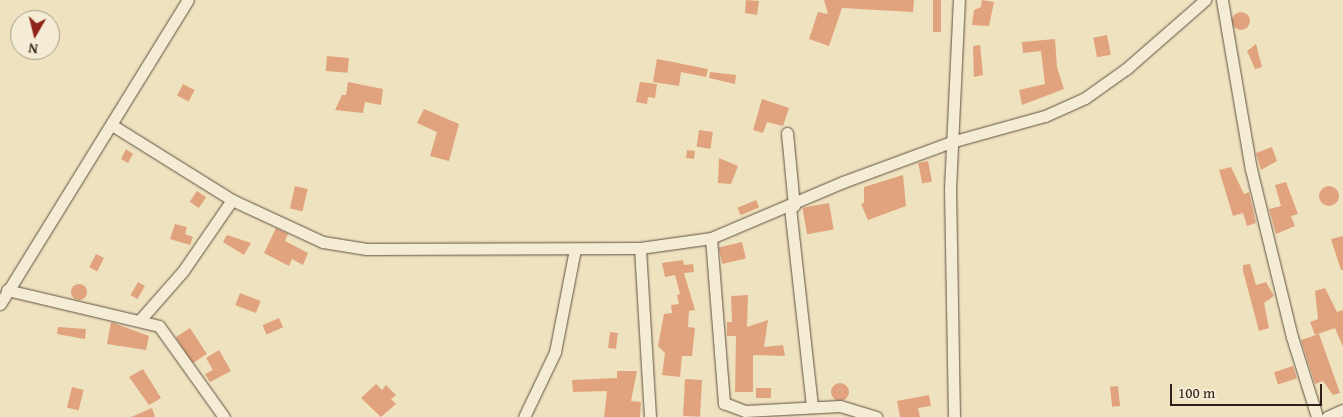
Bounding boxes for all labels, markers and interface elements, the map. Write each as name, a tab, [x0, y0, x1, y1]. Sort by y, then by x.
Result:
north arrow	[10, 10, 60, 60]
text: N	[27, 38, 39, 59]
scale bar	[1173, 374, 1326, 406]
text: 100 m	[1178, 382, 1215, 403]

